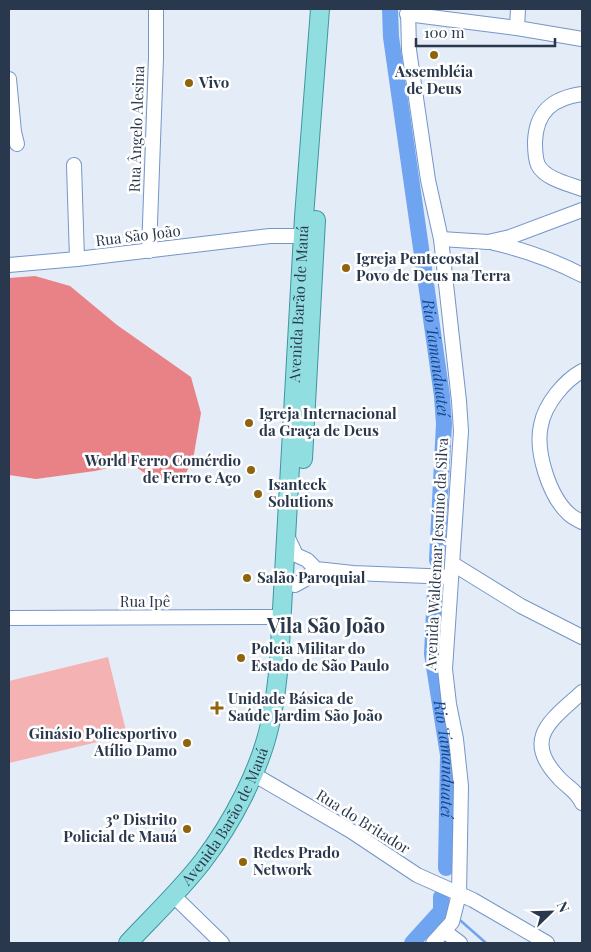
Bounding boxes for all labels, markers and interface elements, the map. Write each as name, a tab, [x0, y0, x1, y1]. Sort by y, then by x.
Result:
scale bar	[416, 15, 555, 47]
text: 100 m	[424, 22, 465, 42]
marker: Assembléia de Deus	[428, 49, 440, 61]
place label: Assembléia de Deus	[394, 61, 473, 98]
street label: Rua Ângelo Alesina	[124, 65, 148, 193]
place label: Vivo	[198, 72, 229, 92]
marker: Vivo	[183, 77, 195, 89]
street label: Rua São João	[94, 220, 182, 250]
street label: Avenida Barão de Mauá	[284, 224, 313, 384]
place label: Igreja Pentecostal Povo de Deus na Terra	[356, 248, 511, 285]
marker: Igreja Pentecostal Povo de Deus na Terra	[340, 262, 352, 274]
water label: Rio Tamanduateí	[418, 297, 455, 419]
place label: Igreja Internacional da Graça de Deus	[259, 403, 397, 440]
marker: Igreja Internacional da Graça de Deus	[243, 417, 255, 429]
street label: Avenida Waldemar Jesuíno da Silva	[420, 437, 452, 672]
place label: World Ferro Comérdio de Ferro e Aço	[84, 450, 241, 487]
marker: World Ferro Comérdio de Ferro e Aço	[245, 464, 257, 476]
place label: Isanteck Solutions	[268, 474, 334, 511]
marker: Isanteck Solutions	[252, 488, 264, 500]
place label: Salão Paroquial	[257, 567, 366, 587]
marker: Salão Paroquial	[241, 572, 253, 584]
street label: Rua Ipê	[120, 591, 170, 611]
district label: Vila São João	[266, 611, 385, 638]
place label: Polcia Militar do Estado de São Paulo	[251, 638, 389, 675]
marker: Polcia Militar do Estado de São Paulo	[235, 652, 247, 664]
place label: Unidade Básica de Saúde Jardim São João	[228, 688, 383, 725]
water label: Rio Tamanduateí	[429, 698, 459, 820]
marker: Unidade Básica de Saúde Jardim São João	[210, 701, 224, 715]
place label: Ginásio Poliesportivo Atílio Damo	[29, 723, 177, 760]
marker: Ginásio Poliesportivo Atílio Damo	[181, 737, 193, 749]
street label: Avenida Barão de Mauá	[176, 744, 272, 890]
street label: Rua do Britador	[313, 784, 414, 858]
place label: 3º Distrito Policial de Mauá	[63, 809, 177, 846]
marker: 3º Distrito Policial de Mauá	[181, 823, 193, 835]
place label: Redes Prado Network	[253, 842, 340, 879]
marker: Redes Prado Network	[237, 856, 249, 868]
north arrow	[526, 887, 576, 937]
text: N	[553, 898, 574, 915]

